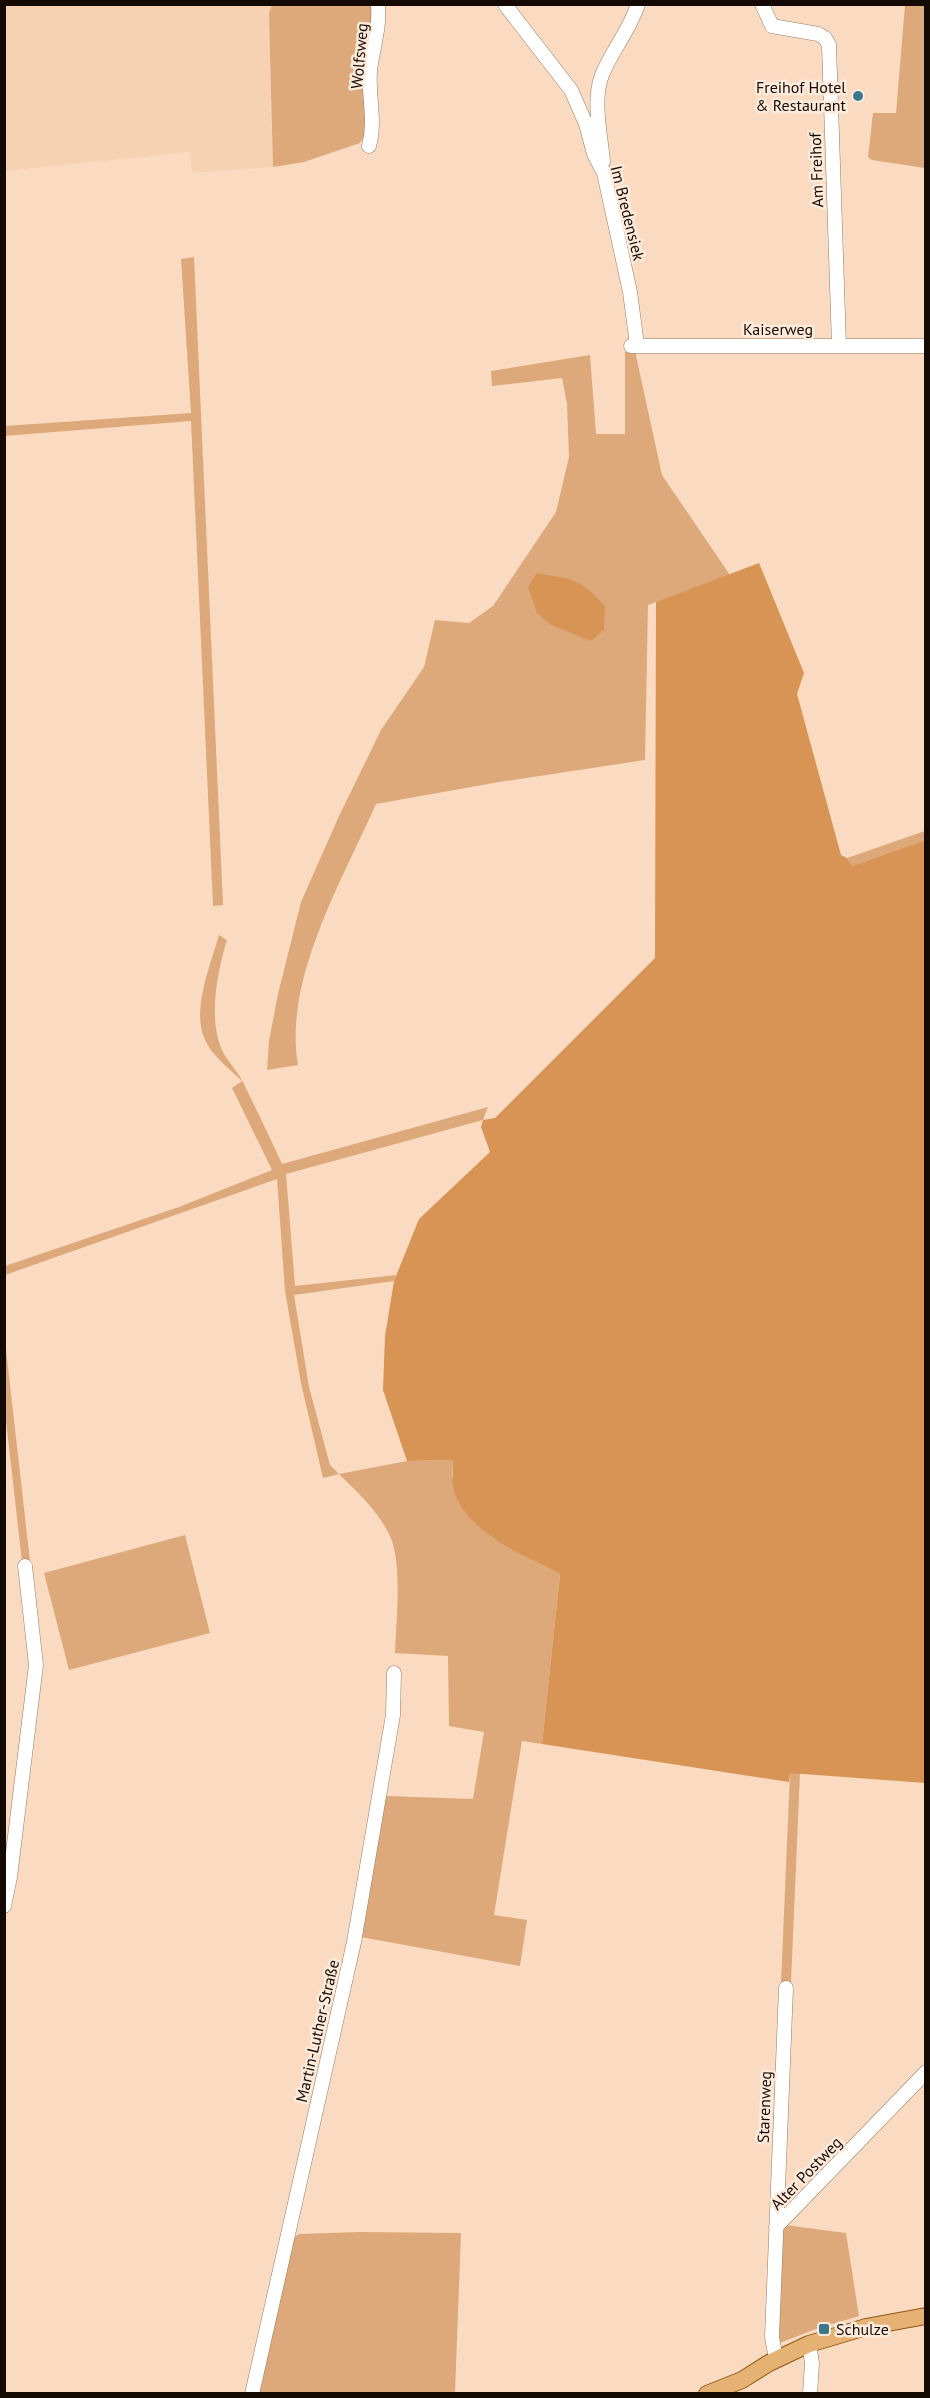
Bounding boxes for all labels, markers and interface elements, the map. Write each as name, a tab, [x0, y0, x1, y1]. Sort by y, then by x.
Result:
street label: Wolfsweg	[346, 22, 372, 90]
place label: Freihof Hotel & Restaurant	[756, 77, 847, 115]
marker: Freihof Hotel & Restaurant	[851, 89, 865, 103]
street label: Am Freihof	[805, 131, 827, 208]
street label: Im Bredensiek	[607, 163, 650, 263]
street label: Kaiserweg	[743, 319, 813, 339]
street label: Martin-Luther-Straße	[291, 1958, 343, 2104]
street label: Starenweg	[753, 2071, 775, 2143]
street label: Alter Postweg	[766, 2132, 846, 2214]
place label: Schulze	[836, 2319, 889, 2339]
marker: Schulze	[817, 2322, 831, 2336]

